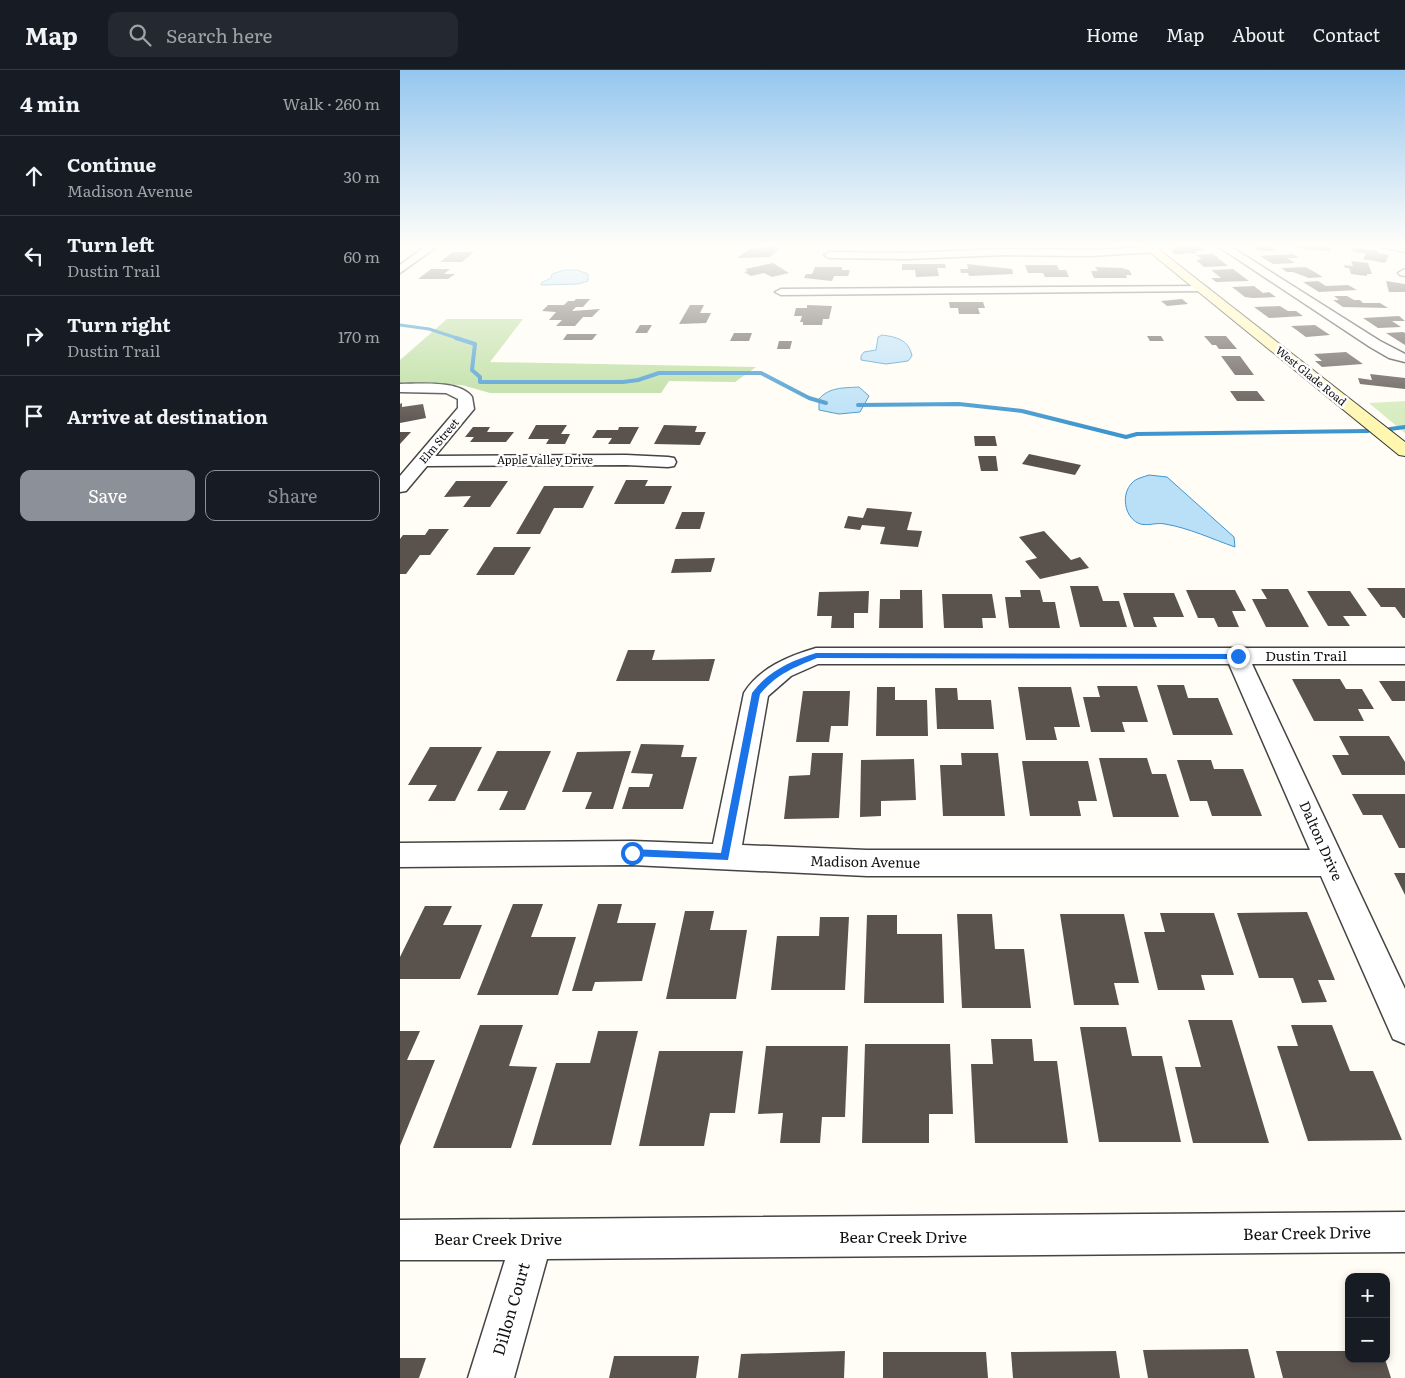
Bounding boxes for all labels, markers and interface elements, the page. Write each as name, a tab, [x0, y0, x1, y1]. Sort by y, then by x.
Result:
search box	[108, 12, 458, 57]
text: Map	[25, 17, 78, 52]
icon: search	[126, 21, 154, 49]
text: Search here	[166, 21, 272, 49]
text: Home	[1086, 21, 1138, 48]
text: Map	[1166, 21, 1204, 48]
text: About	[1232, 21, 1285, 48]
text: Contact	[1313, 21, 1380, 48]
text: 4 min	[20, 87, 80, 118]
text: Walk · 260 m	[283, 91, 380, 115]
text: Continue	[67, 150, 156, 178]
icon: ahead	[20, 162, 48, 190]
text: 30 m	[343, 164, 380, 188]
text: Madison Avenue	[67, 178, 193, 202]
text: Turn left	[67, 230, 154, 258]
icon: left	[20, 242, 48, 270]
text: 60 m	[343, 244, 380, 268]
text: Dustin Trail	[67, 258, 160, 282]
text: Turn right	[67, 310, 171, 338]
icon: right	[20, 322, 48, 350]
text: 170 m	[338, 324, 380, 348]
text: Dustin Trail	[67, 338, 160, 362]
street label: West Glade Road	[1273, 342, 1351, 409]
icon: arrive	[20, 402, 48, 430]
text: Arrive at destination	[67, 402, 268, 430]
street label: Elm Street	[414, 414, 462, 467]
street label: Apple Valley Drive	[497, 451, 593, 467]
button: Save	[20, 470, 195, 521]
button: Share	[205, 470, 380, 521]
route end	[1227, 645, 1250, 668]
street label: Dustin Trail	[1265, 645, 1347, 665]
street label: Dalton Drive	[1295, 798, 1348, 884]
route start	[621, 842, 644, 865]
street label: Madison Avenue	[810, 850, 920, 872]
street label: Bear Creek Drive	[1243, 1219, 1371, 1245]
street label: Bear Creek Drive	[839, 1224, 967, 1248]
street label: Bear Creek Drive	[434, 1226, 562, 1250]
street label: Dillon Court	[485, 1259, 535, 1358]
map controls	[1345, 1273, 1390, 1363]
button: +	[1345, 1273, 1390, 1318]
button: −	[1345, 1318, 1390, 1363]

